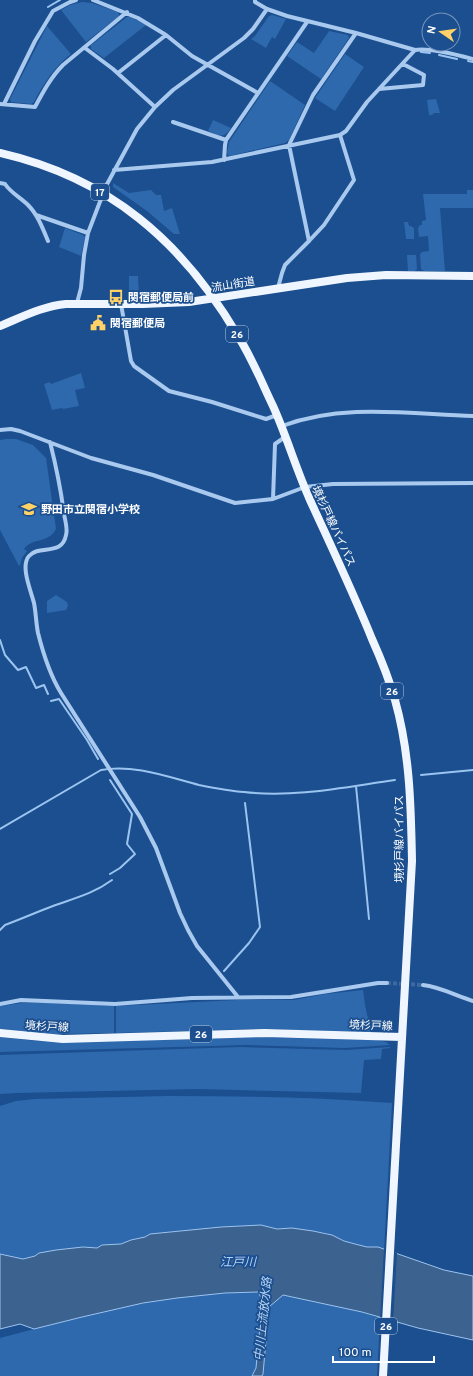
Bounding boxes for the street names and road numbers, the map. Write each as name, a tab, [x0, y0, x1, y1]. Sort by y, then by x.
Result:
road number: 17	[91, 184, 109, 200]
street label: 流山街道	[210, 275, 256, 295]
road number: 26	[226, 326, 248, 342]
street label: 境杉戸線バイパス	[308, 484, 358, 569]
road number: 26	[381, 683, 403, 699]
street label: 境杉戸線バイパス	[393, 795, 407, 883]
street label: 境杉戸線	[349, 1018, 393, 1034]
street label: 境杉戸線	[25, 1019, 69, 1035]
road number: 26	[190, 1026, 212, 1042]
road number: 26	[375, 1318, 397, 1334]

